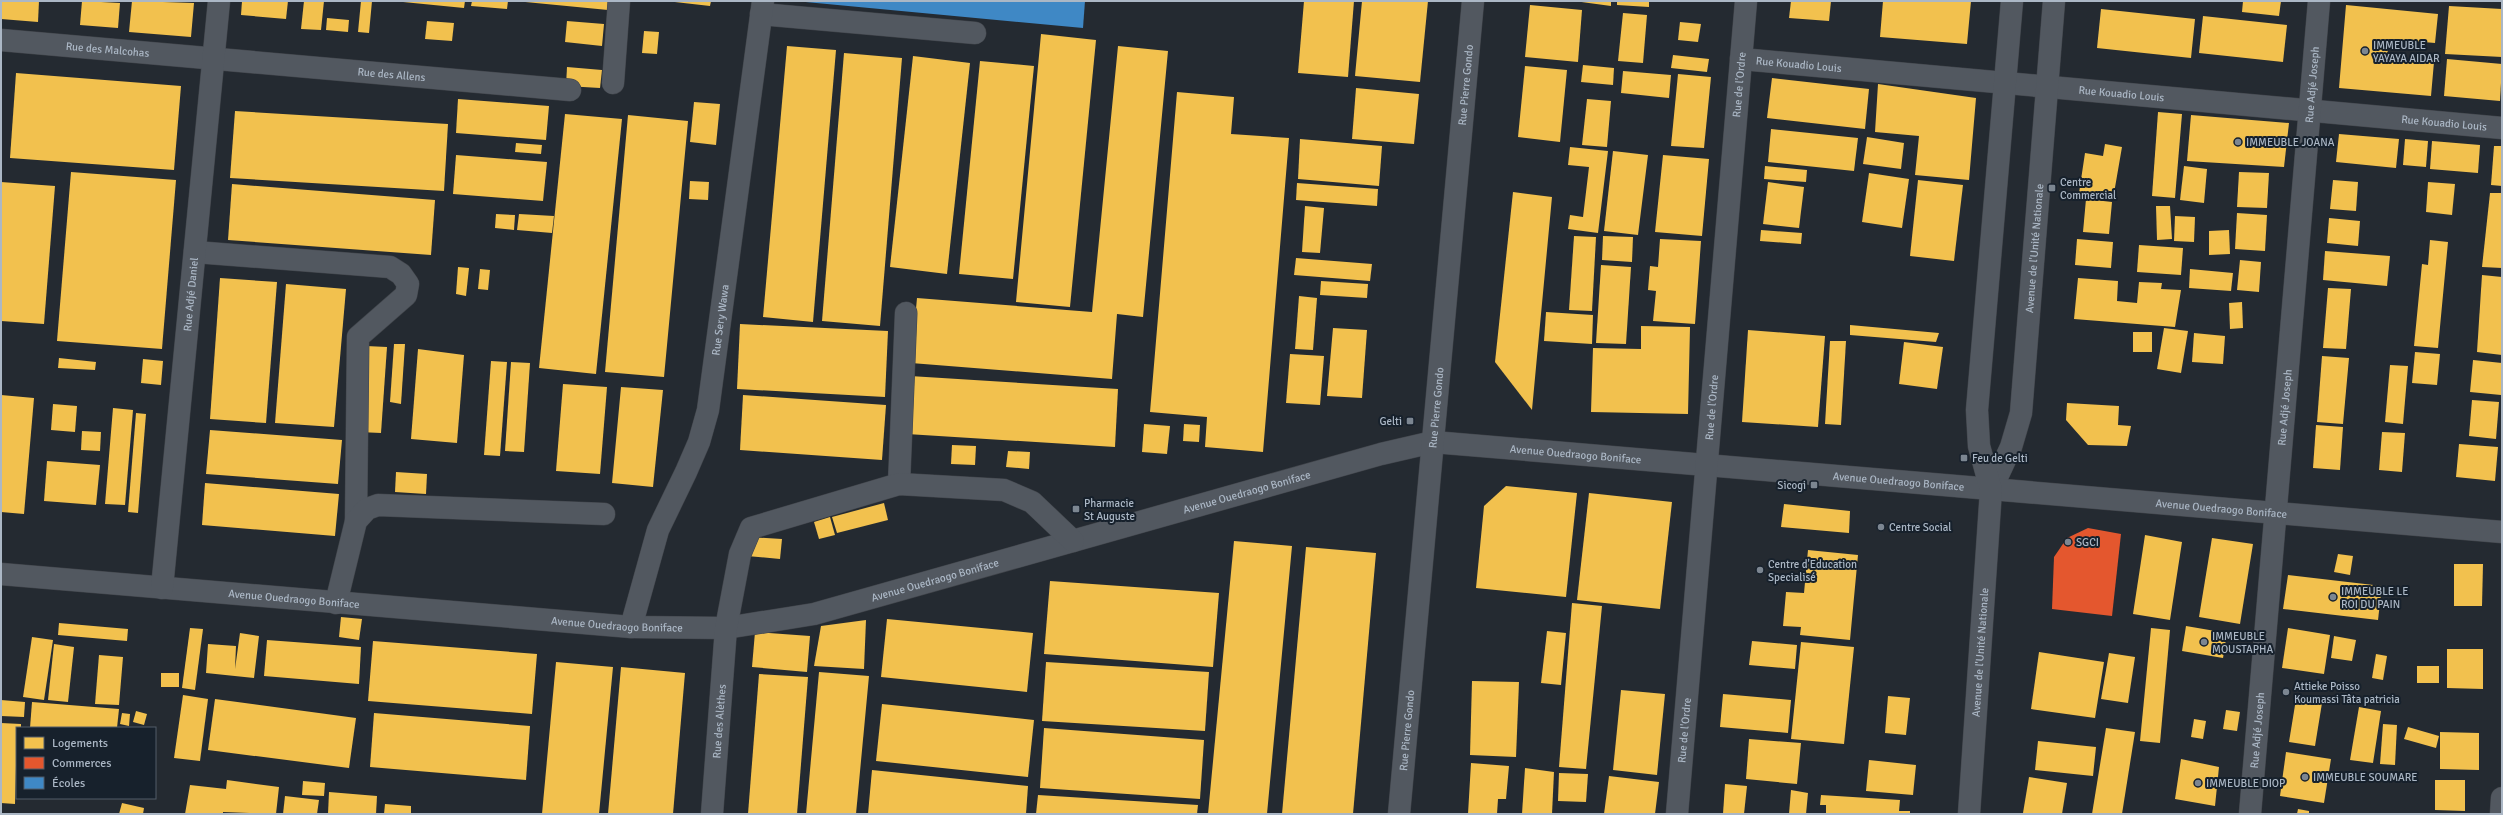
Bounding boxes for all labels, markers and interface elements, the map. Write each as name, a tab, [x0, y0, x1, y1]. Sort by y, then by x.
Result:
street label: Rue des Malcohas	[65, 39, 150, 60]
place label: IMMEUBLE YAYAYA AIDAR	[2373, 39, 2440, 65]
street label: Rue Pierre Gondo	[1455, 44, 1476, 126]
street label: Rue Adjé Joseph	[2302, 46, 2322, 123]
marker: IMMEUBLE YAYAYA AIDAR	[2360, 46, 2370, 56]
street label: Rue de l'Ordre	[1730, 51, 1748, 118]
street label: Rue Kouadio Louis	[1755, 54, 1842, 75]
street label: Rue des Allens	[357, 65, 426, 84]
street label: Rue Kouadio Louis	[2078, 83, 2165, 104]
street label: Rue Kouadio Louis	[2401, 112, 2488, 133]
place label: IMMEUBLE JOANA	[2246, 136, 2335, 149]
marker: IMMEUBLE JOANA	[2233, 137, 2243, 147]
place label: Centre Commercial	[2060, 176, 2116, 202]
street label: Avenue de l'Unité Nationale	[2023, 183, 2046, 314]
marker: Centre Commercial	[2047, 183, 2057, 193]
street label: Rue Adjé Daniel	[180, 257, 201, 332]
street label: Rue Sery Wawa	[709, 283, 731, 356]
street label: Rue Pierre Gondo	[1426, 366, 1446, 449]
street label: Rue Adjé Joseph	[2275, 369, 2294, 446]
street label: Rue de l'Ordre	[1702, 374, 1721, 441]
place label: Gelti	[1379, 415, 1402, 428]
marker: Gelti	[1405, 416, 1415, 426]
street label: Avenue Ouedraogo Boniface	[1509, 442, 1642, 466]
place label: Feu de Gelti	[1972, 452, 2028, 465]
marker: Feu de Gelti	[1959, 453, 1969, 463]
street label: Avenue Ouedraogo Boniface	[1182, 468, 1312, 516]
street label: Avenue Ouedraogo Boniface	[1832, 469, 1965, 493]
place label: Sicogi	[1777, 479, 1806, 492]
marker: Sicogi	[1809, 480, 1819, 490]
street label: Avenue Ouedraogo Boniface	[2155, 496, 2288, 520]
place label: Pharmacie St Auguste	[1084, 497, 1135, 523]
marker: Pharmacie St Auguste	[1071, 504, 1081, 514]
place label: Centre Social	[1889, 521, 1952, 534]
marker: Centre Social	[1876, 522, 1886, 532]
place label: SGCI	[2076, 536, 2099, 549]
marker: SGCI	[2063, 537, 2073, 547]
street label: Avenue Ouedraogo Boniface	[870, 556, 1000, 604]
place label: Centre d'Education Specialisé	[1768, 558, 1857, 584]
marker: Centre d'Education Specialisé	[1755, 565, 1765, 575]
place label: IMMEUBLE LE ROI DU PAIN	[2341, 585, 2408, 611]
street label: Avenue Ouedraogo Boniface	[228, 587, 360, 611]
street label: Avenue de l'Unité Nationale	[1969, 587, 1991, 718]
marker: IMMEUBLE LE ROI DU PAIN	[2328, 592, 2338, 602]
street label: Avenue Ouedraogo Boniface	[551, 614, 683, 634]
place label: IMMEUBLE MOUSTAPHA	[2212, 630, 2273, 656]
marker: IMMEUBLE MOUSTAPHA	[2199, 637, 2209, 647]
place label: Attieke Poisso Koumassi Tâta patricia	[2294, 680, 2400, 706]
street label: Rue des Alèthes	[710, 684, 728, 759]
marker: Attieke Poisso Koumassi Tâta patricia	[2281, 687, 2291, 697]
street label: Rue Pierre Gondo	[1396, 689, 1417, 771]
street label: Rue Adjé Joseph	[2247, 692, 2267, 769]
street label: Rue de l'Ordre	[1675, 697, 1693, 764]
legend	[16, 727, 156, 799]
text: Logements	[52, 736, 108, 751]
text: Commerces	[52, 756, 112, 771]
place label: IMMEUBLE SOUMARE	[2313, 771, 2418, 784]
marker: IMMEUBLE SOUMARE	[2300, 772, 2310, 782]
text: Écoles	[52, 776, 85, 791]
place label: IMMEUBLE DIOP	[2206, 777, 2285, 790]
marker: IMMEUBLE DIOP	[2193, 778, 2203, 788]

